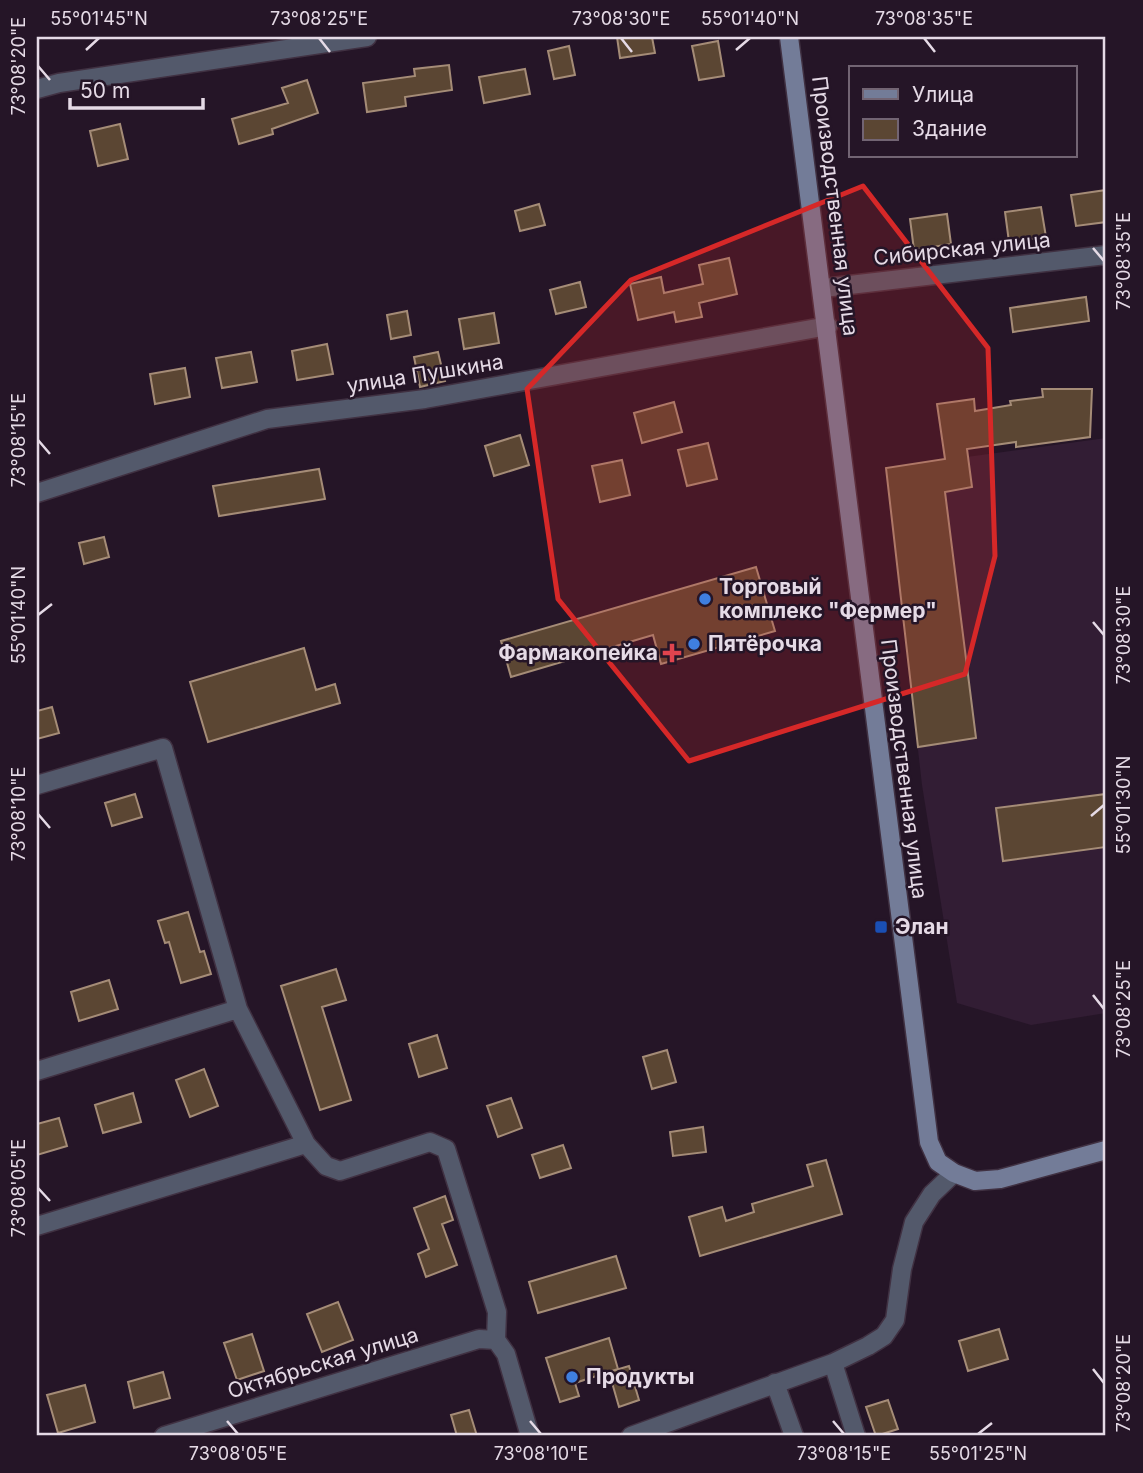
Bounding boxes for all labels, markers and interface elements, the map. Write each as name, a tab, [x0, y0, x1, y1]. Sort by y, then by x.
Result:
text: 55°01'45"N	[50, 8, 148, 29]
text: 73°08'25"E	[270, 8, 368, 29]
text: 73°08'30"E	[572, 8, 670, 29]
text: 55°01'40"N	[701, 8, 799, 29]
text: 73°08'35"E	[875, 8, 973, 29]
text: 73°08'20"E	[8, 17, 29, 115]
scale bar	[70, 66, 203, 110]
legend	[849, 66, 1076, 158]
street label: Производственная улица	[807, 75, 864, 337]
text: 50 m	[80, 78, 130, 103]
text: Улица	[912, 82, 974, 107]
text: Здание	[912, 116, 987, 141]
text: 73°08'35"E	[1113, 212, 1134, 310]
street label: Сибирская улица	[872, 227, 1052, 270]
street label: улица Пушкина	[345, 349, 505, 398]
text: 73°08'15"E	[8, 393, 29, 487]
text: 55°01'40"N	[8, 566, 29, 664]
place label: Торговый комплекс "Фермер"	[719, 574, 937, 623]
text: 73°08'30"E	[1113, 586, 1134, 684]
marker: Торговый комплекс "Фермер"	[697, 591, 713, 607]
place label: Пятёрочка	[708, 631, 822, 656]
marker: Пятёрочка	[686, 636, 702, 652]
street label: Производственная улица	[876, 638, 933, 900]
place label: Фармакопейка	[498, 640, 658, 665]
marker: Фармакопейка	[664, 645, 680, 661]
text: 55°01'30"N	[1113, 756, 1134, 854]
text: 73°08'10"E	[8, 767, 29, 861]
place label: Элан	[895, 914, 948, 939]
marker: Элан	[873, 919, 889, 935]
text: 73°08'25"E	[1113, 960, 1134, 1058]
text: 73°08'05"E	[8, 1139, 29, 1237]
street label: Октябрьская улица	[224, 1322, 421, 1403]
text: 73°08'20"E	[1113, 1334, 1134, 1432]
place label: Продукты	[586, 1364, 695, 1389]
marker: Продукты	[564, 1369, 580, 1385]
text: 73°08'05"E	[189, 1443, 287, 1464]
text: 73°08'10"E	[494, 1443, 588, 1464]
text: 73°08'15"E	[797, 1443, 891, 1464]
text: 55°01'25"N	[929, 1443, 1027, 1464]

